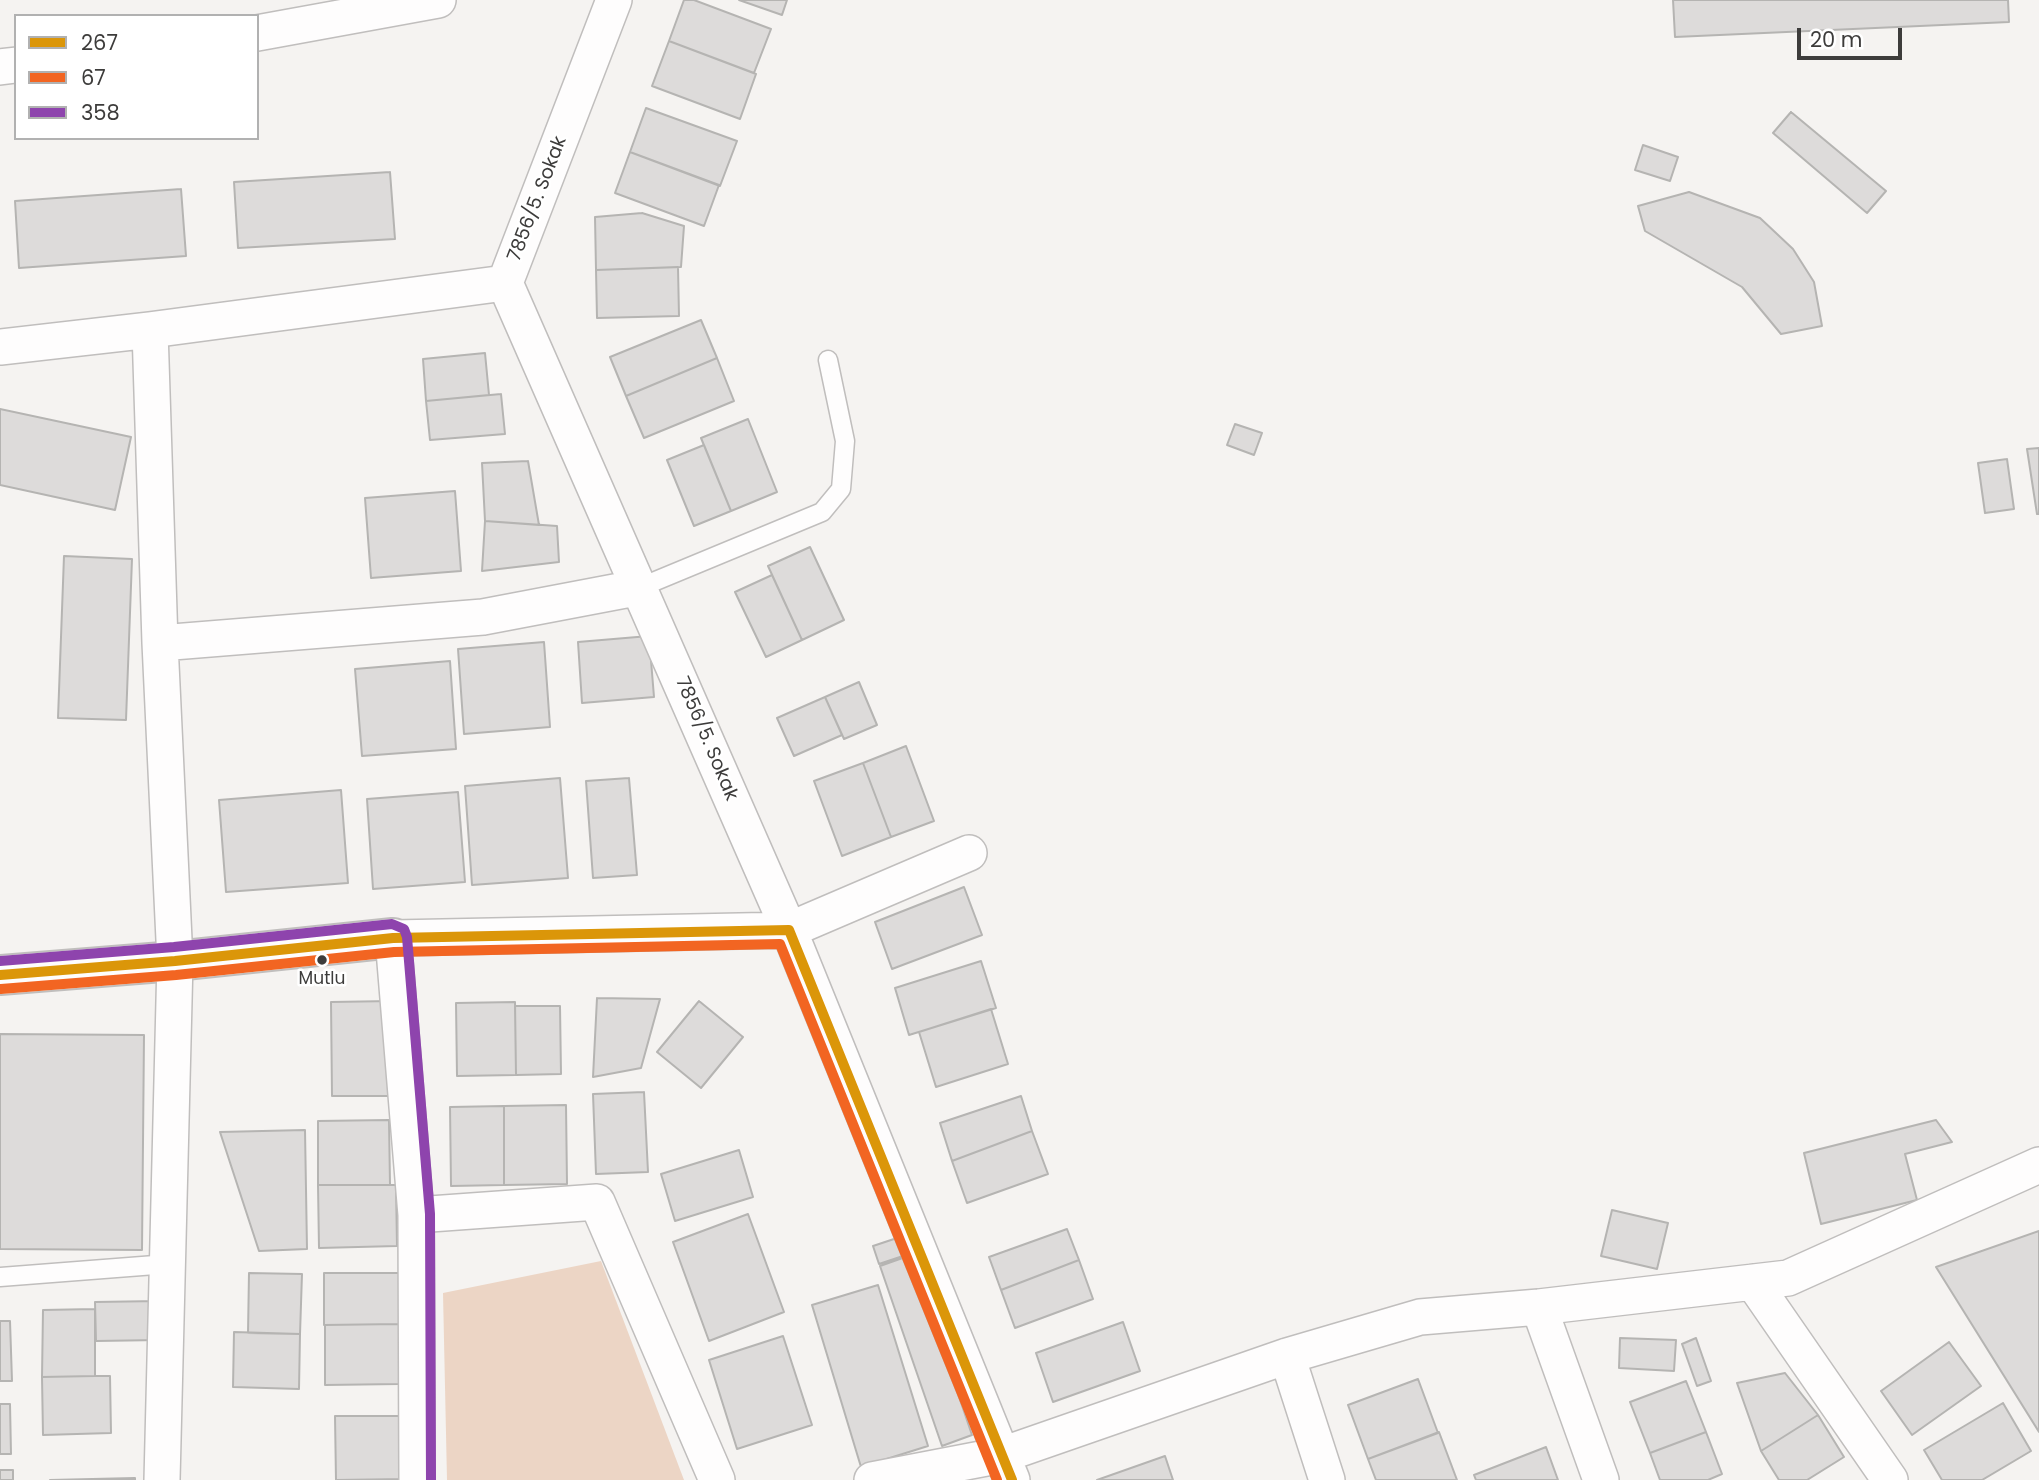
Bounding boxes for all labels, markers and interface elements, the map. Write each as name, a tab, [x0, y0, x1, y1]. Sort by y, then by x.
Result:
legend	[14, 14, 259, 140]
scale bar	[1801, 14, 1906, 58]
text: 20 m	[1810, 25, 1863, 54]
text: 267	[81, 28, 118, 57]
text: 67	[81, 63, 106, 92]
text: 358	[81, 98, 120, 127]
street label: 7856/5. Sokak	[504, 133, 572, 265]
street label: 7856/5. Sokak	[670, 674, 742, 804]
marker: Mutlu	[315, 953, 329, 967]
place label: Mutlu	[299, 970, 345, 990]

